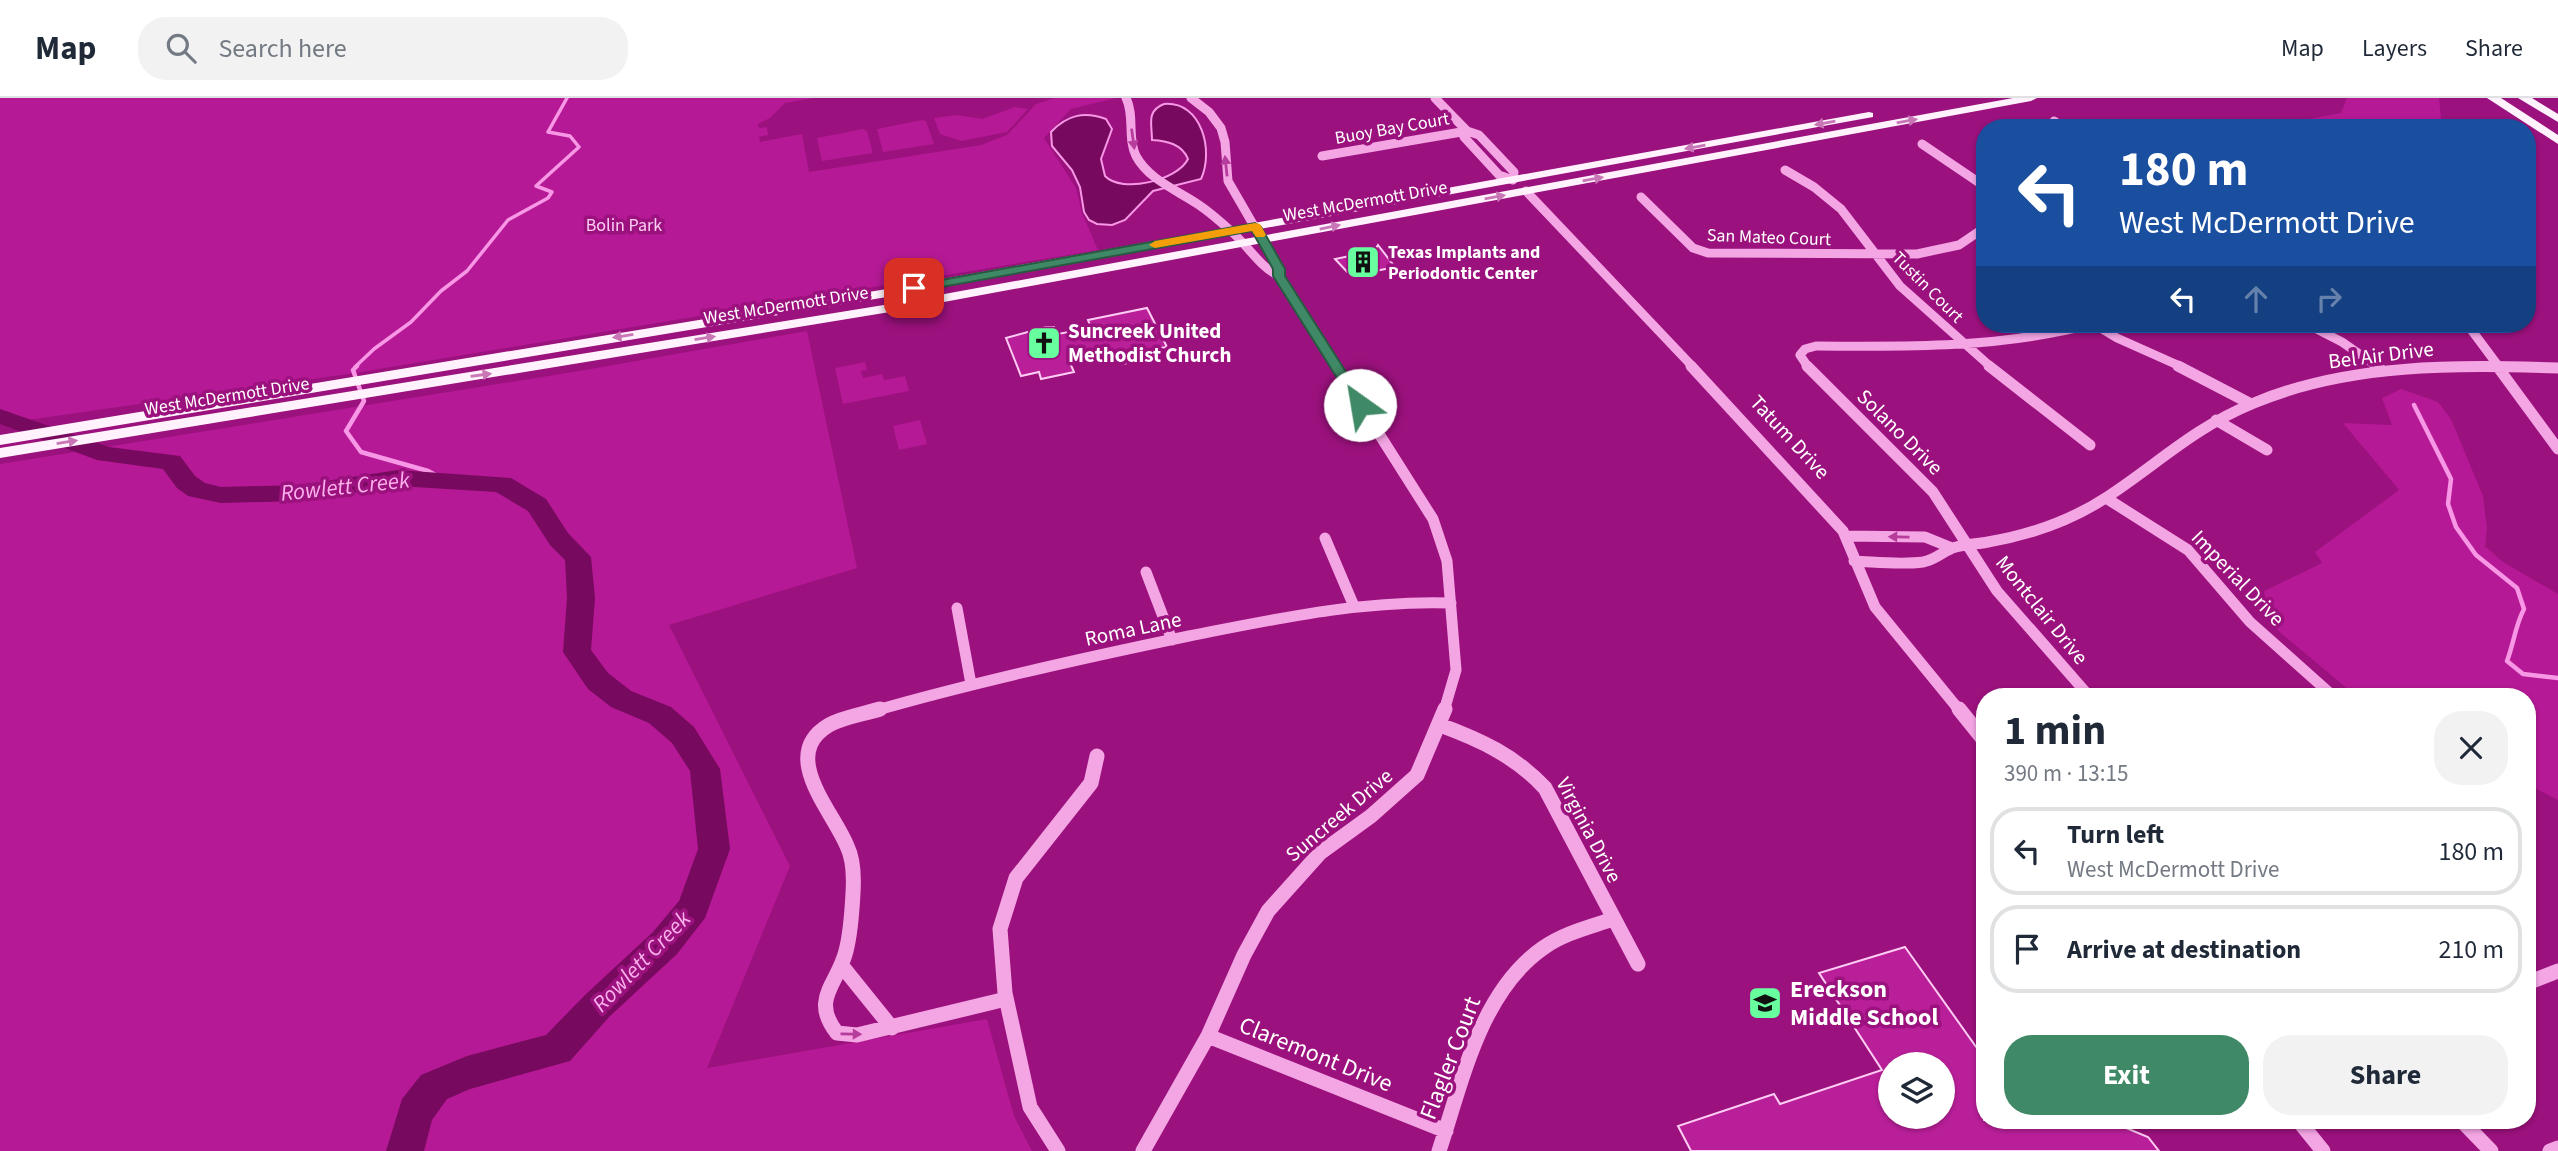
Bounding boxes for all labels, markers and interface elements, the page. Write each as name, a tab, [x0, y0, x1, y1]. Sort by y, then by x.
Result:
search box	[138, 17, 628, 80]
text: Map	[35, 25, 96, 72]
icon: search	[162, 29, 200, 67]
text: Search here	[218, 30, 347, 67]
text: Map	[2281, 31, 2324, 66]
text: Layers	[2362, 31, 2427, 66]
text: Share	[2465, 31, 2523, 66]
street label: Buoy Bay Court	[1333, 106, 1451, 151]
one-way arrow	[1896, 115, 1918, 126]
one-way arrow	[1814, 118, 1836, 129]
one-way arrow	[1128, 128, 1139, 150]
text: 180 m	[2119, 135, 2248, 205]
one-way arrow	[1684, 142, 1706, 153]
icon: left	[2004, 147, 2095, 238]
one-way arrow	[1220, 155, 1231, 177]
one-way arrow	[1582, 173, 1604, 184]
street label: West McDermott Drive	[1281, 175, 1449, 228]
one-way arrow	[1484, 191, 1506, 202]
text: West McDermott Drive	[2119, 200, 2415, 246]
park label: Bolin Park	[586, 213, 662, 238]
one-way arrow	[1319, 221, 1341, 232]
street label: San Mateo Court	[1706, 223, 1832, 252]
place label: Texas Implants and Periodontic Center	[1388, 240, 1540, 286]
building icon: Texas Implants and Periodontic Center	[1344, 243, 1382, 281]
street label: Tustin Court	[1886, 246, 1969, 329]
pin	[884, 258, 944, 318]
icon: arrive	[895, 269, 933, 307]
street label: West McDermott Drive	[702, 280, 870, 331]
icon: left	[2164, 280, 2202, 318]
icon: ahead	[2237, 280, 2275, 318]
icon: right	[2310, 280, 2348, 318]
place label: Suncreek United Methodist Church	[1068, 316, 1231, 370]
church icon: Suncreek United Methodist Church	[1025, 324, 1063, 362]
one-way arrow	[611, 331, 633, 342]
one-way arrow	[695, 332, 717, 343]
street label: Bel Air Drive	[2327, 334, 2435, 376]
position arrow	[1323, 368, 1397, 442]
one-way arrow	[470, 369, 492, 380]
street label: West McDermott Drive	[143, 371, 311, 422]
street label: Solano Drive	[1850, 382, 1950, 482]
street label: Tatum Drive	[1743, 388, 1837, 486]
one-way arrow	[56, 436, 78, 447]
water label: Rowlett Creek	[279, 463, 412, 510]
street label: Imperial Drive	[2184, 523, 2292, 633]
one-way arrow	[1888, 531, 1910, 543]
street label: Montclair Drive	[1989, 549, 2095, 671]
street label: Roma Lane	[1082, 604, 1184, 654]
text: 1 min	[2004, 701, 2106, 761]
button: close	[2434, 711, 2508, 785]
text: 390 m · 13:15	[2004, 757, 2128, 790]
street label: Suncreek Drive	[1279, 761, 1399, 869]
street label: Virginia Drive	[1549, 772, 1629, 888]
text: Turn left	[2067, 816, 2164, 853]
icon: left	[2008, 832, 2046, 870]
text: 180 m	[2438, 833, 2504, 870]
text: West McDermott Drive	[2067, 853, 2279, 886]
water label: Rowlett Creek	[584, 903, 699, 1019]
icon: arrive	[2008, 930, 2046, 968]
text: Arrive at destination	[2067, 931, 2301, 968]
text: 210 m	[2438, 931, 2504, 968]
place label: Ereckson Middle School	[1790, 972, 1938, 1035]
school or university icon: Ereckson Middle School	[1746, 984, 1784, 1022]
street label: Flagler Court	[1411, 991, 1490, 1125]
street label: Claremont Drive	[1234, 1008, 1398, 1101]
one-way arrow	[840, 1028, 862, 1040]
button: Exit	[2004, 1035, 2249, 1115]
button: Share	[2263, 1035, 2508, 1115]
map controls	[1878, 1052, 1955, 1129]
button: layers	[1878, 1052, 1955, 1129]

